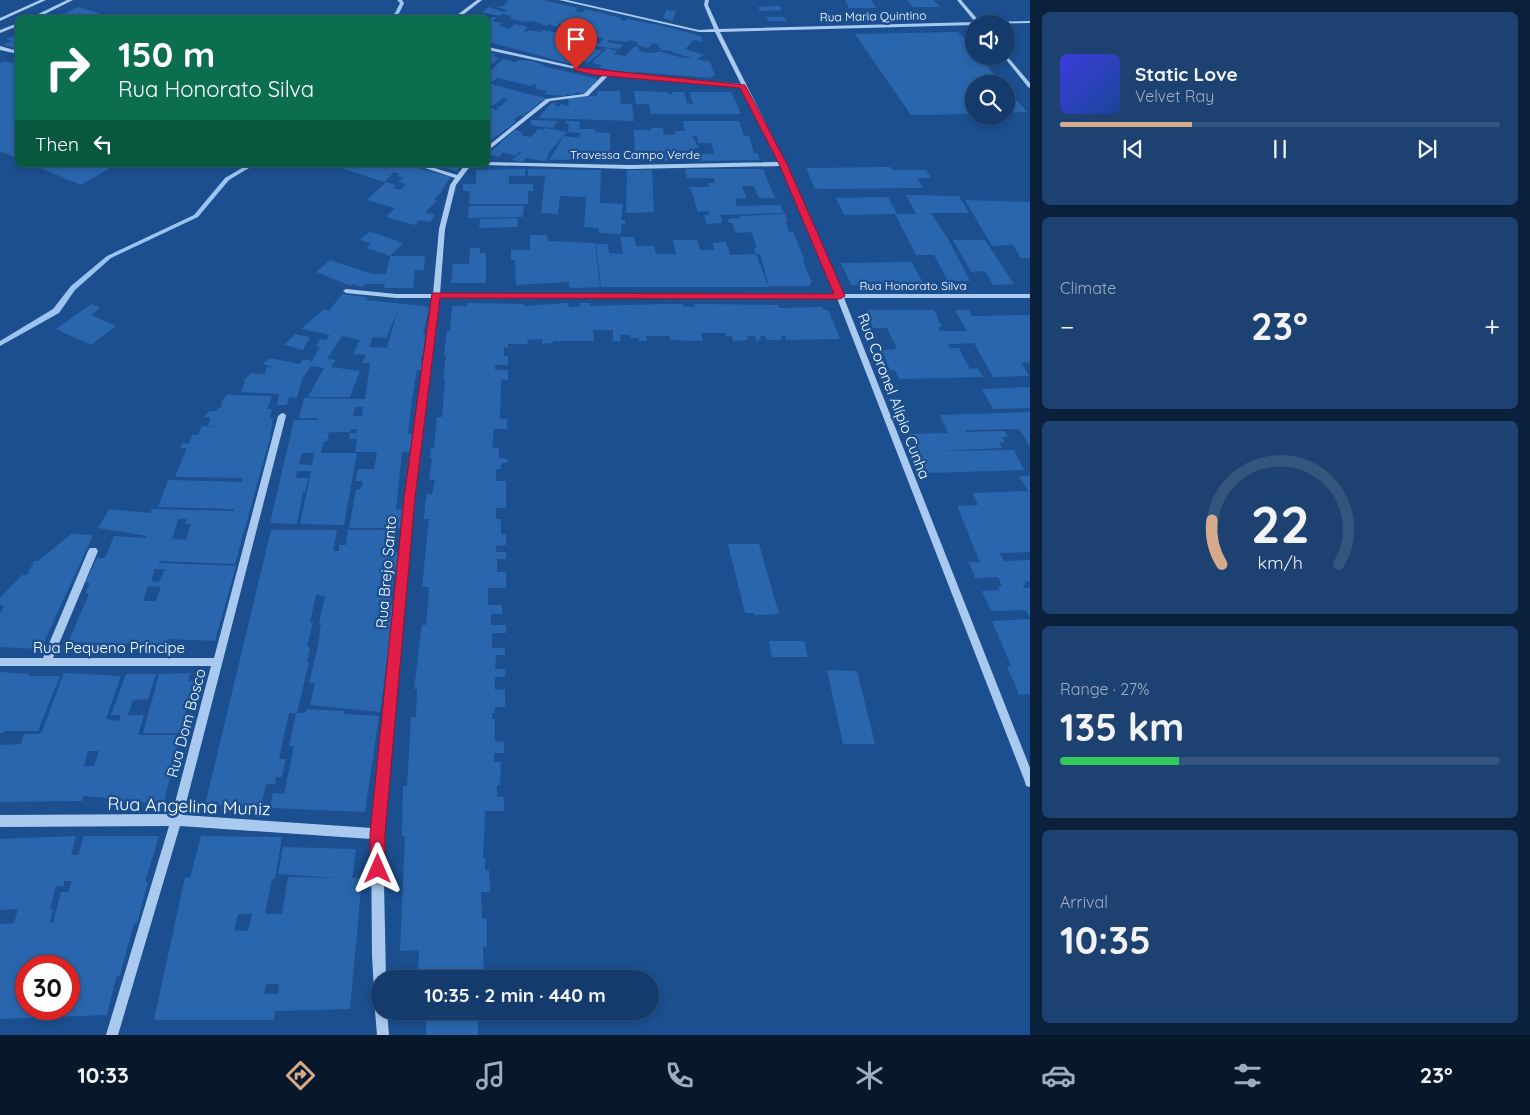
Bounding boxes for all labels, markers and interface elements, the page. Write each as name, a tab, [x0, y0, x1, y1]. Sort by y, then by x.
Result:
street label: Rua Maria Quintino	[820, 8, 926, 24]
map controls	[965, 15, 1015, 125]
button: sound	[965, 15, 1015, 65]
pin	[555, 18, 597, 69]
icon: arrive	[562, 25, 590, 53]
text: 150 m	[118, 32, 215, 76]
icon: right	[35, 35, 100, 100]
text: Static Love	[1135, 62, 1238, 86]
text: Rua Honorato Silva	[118, 75, 314, 103]
button: search	[965, 75, 1015, 125]
text: Velvet Ray	[1135, 86, 1214, 106]
icon: left	[89, 130, 117, 158]
text: Then	[35, 132, 79, 156]
icon: previous	[1119, 135, 1147, 163]
icon: pause	[1266, 135, 1294, 163]
icon: next	[1413, 135, 1441, 163]
street label: Travessa Campo Verde	[570, 147, 700, 162]
street label: Rua Honorato Silva	[859, 278, 967, 293]
text: Climate	[1060, 278, 1116, 298]
text: 23°	[1251, 302, 1308, 350]
text: −	[1060, 309, 1075, 344]
text: +	[1484, 309, 1500, 344]
street label: Rua Coronel Alípio Cunha	[854, 310, 934, 482]
text: 22	[1250, 491, 1310, 556]
street label: Rua Brejo Santo	[372, 515, 400, 629]
text: km/h	[1257, 551, 1303, 573]
street label: Rua Pequeno Príncipe	[33, 638, 185, 657]
street label: Rua Dom Bosco	[162, 666, 210, 780]
text: Range · 27%	[1060, 679, 1149, 699]
text: 135 km	[1060, 703, 1184, 751]
street label: Rua Angelina Muniz	[107, 792, 271, 820]
position arrow	[351, 842, 403, 894]
text: Arrival	[1060, 892, 1108, 912]
text: 10:35	[1060, 916, 1151, 964]
speed limit sign: 30	[15, 955, 80, 1020]
text: 10:35 · 2 min · 440 m	[424, 983, 606, 1007]
icon: directions	[283, 1058, 318, 1093]
icon: music	[473, 1058, 508, 1093]
icon: phone	[662, 1058, 697, 1093]
icon: climate	[852, 1058, 887, 1093]
icon: car	[1041, 1058, 1076, 1093]
icon: filters	[1230, 1058, 1265, 1093]
text: 10:33	[77, 1061, 129, 1089]
text: 23°	[1420, 1061, 1453, 1089]

